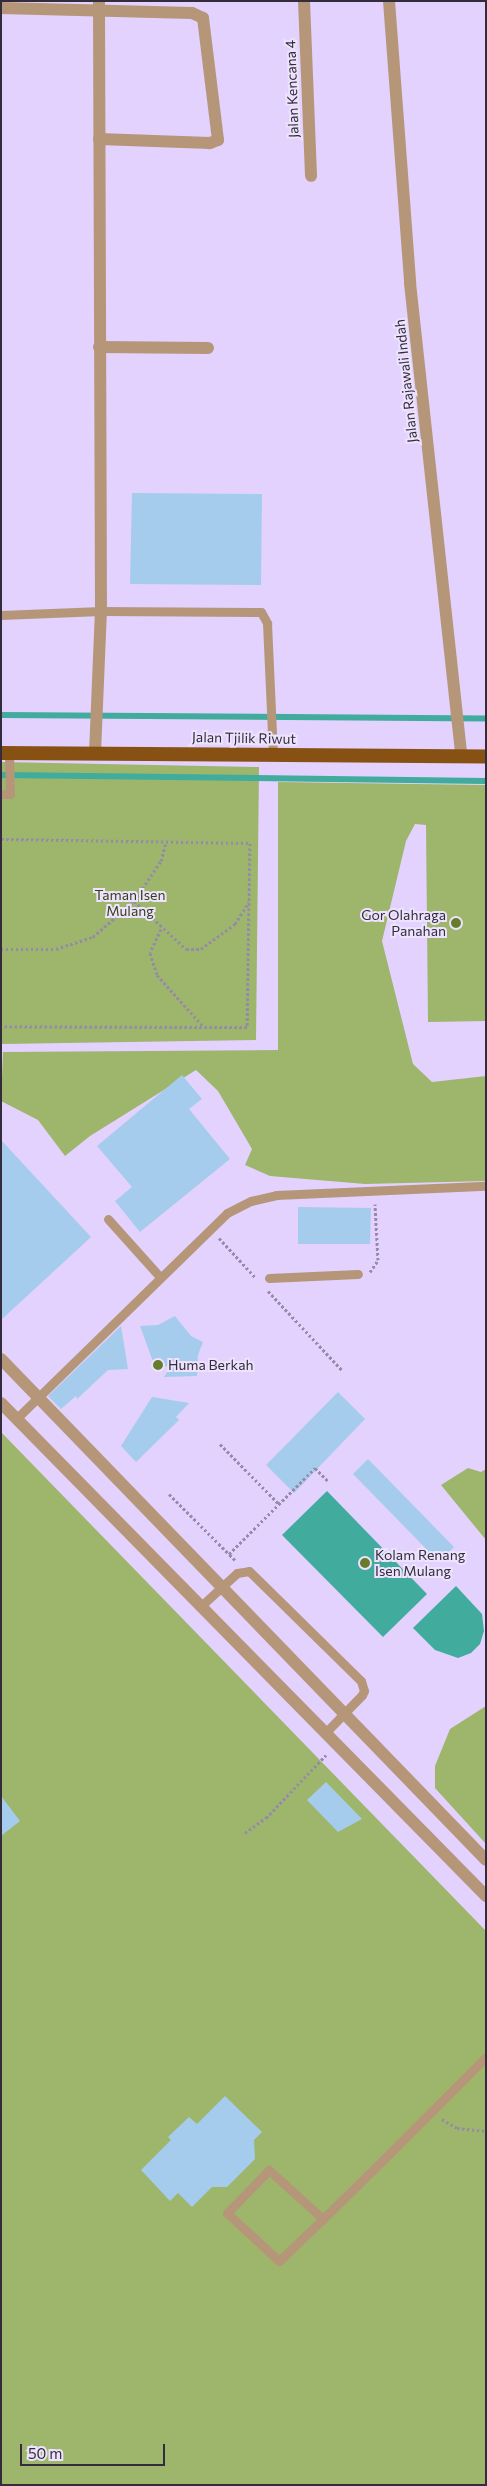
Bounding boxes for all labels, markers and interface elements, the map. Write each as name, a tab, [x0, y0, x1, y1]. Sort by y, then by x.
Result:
street label: Jalan Kencana 4	[282, 40, 302, 138]
street label: Jalan Rajawali Indah	[391, 318, 421, 444]
street label: Jalan Tjilik Riwut	[192, 729, 296, 747]
park label: Taman Isen Mulang	[94, 887, 166, 920]
place label: Gor Olahraga Panahan	[361, 907, 446, 940]
marker: Gor Olahraga Panahan	[450, 917, 462, 929]
place label: Huma Berkah	[168, 1357, 253, 1373]
marker: Huma Berkah	[152, 1359, 164, 1371]
place label: Kolam Renang Isen Mulang	[375, 1547, 465, 1580]
marker: Kolam Renang Isen Mulang	[359, 1557, 371, 1569]
scale bar	[22, 2434, 168, 2466]
text: 50 m	[28, 2444, 62, 2462]

